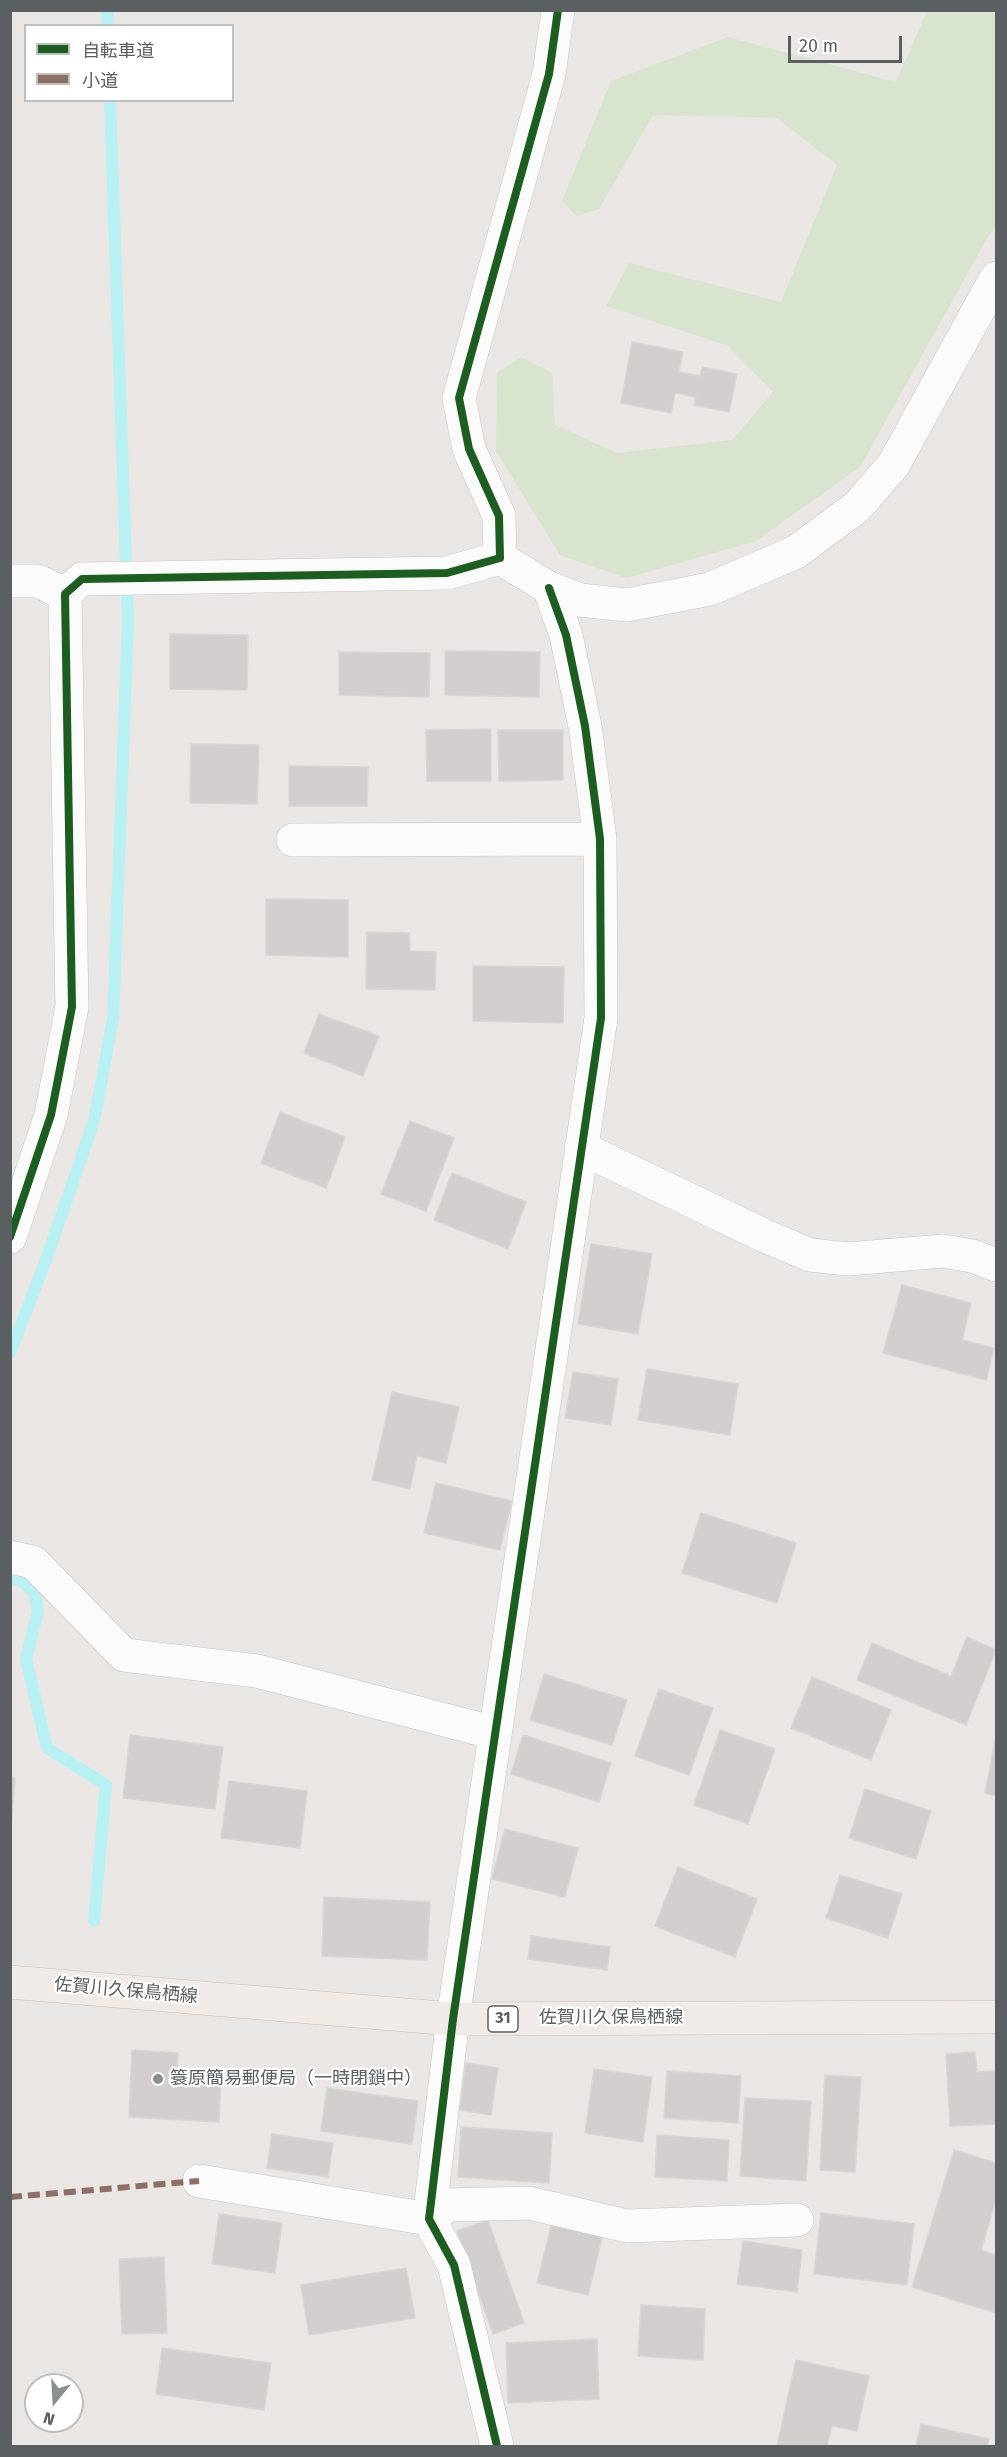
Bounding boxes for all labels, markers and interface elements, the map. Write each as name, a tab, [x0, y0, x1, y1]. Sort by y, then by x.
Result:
legend	[24, 24, 234, 102]
scale bar	[791, 24, 905, 62]
text: 20 m	[799, 35, 838, 57]
text: 自転車道	[82, 40, 154, 62]
text: 小道	[82, 70, 118, 92]
street label: 佐賀川久保鳥栖線	[53, 1974, 199, 2008]
road number: 31	[488, 2006, 518, 2032]
street label: 佐賀川久保鳥栖線	[539, 2007, 683, 2029]
place label: 簑原簡易郵便局（一時閉鎖中）	[170, 2068, 422, 2090]
marker: 簑原簡易郵便局（一時閉鎖中）	[151, 2072, 165, 2086]
north arrow	[24, 2373, 84, 2433]
text: N	[41, 2408, 57, 2429]

